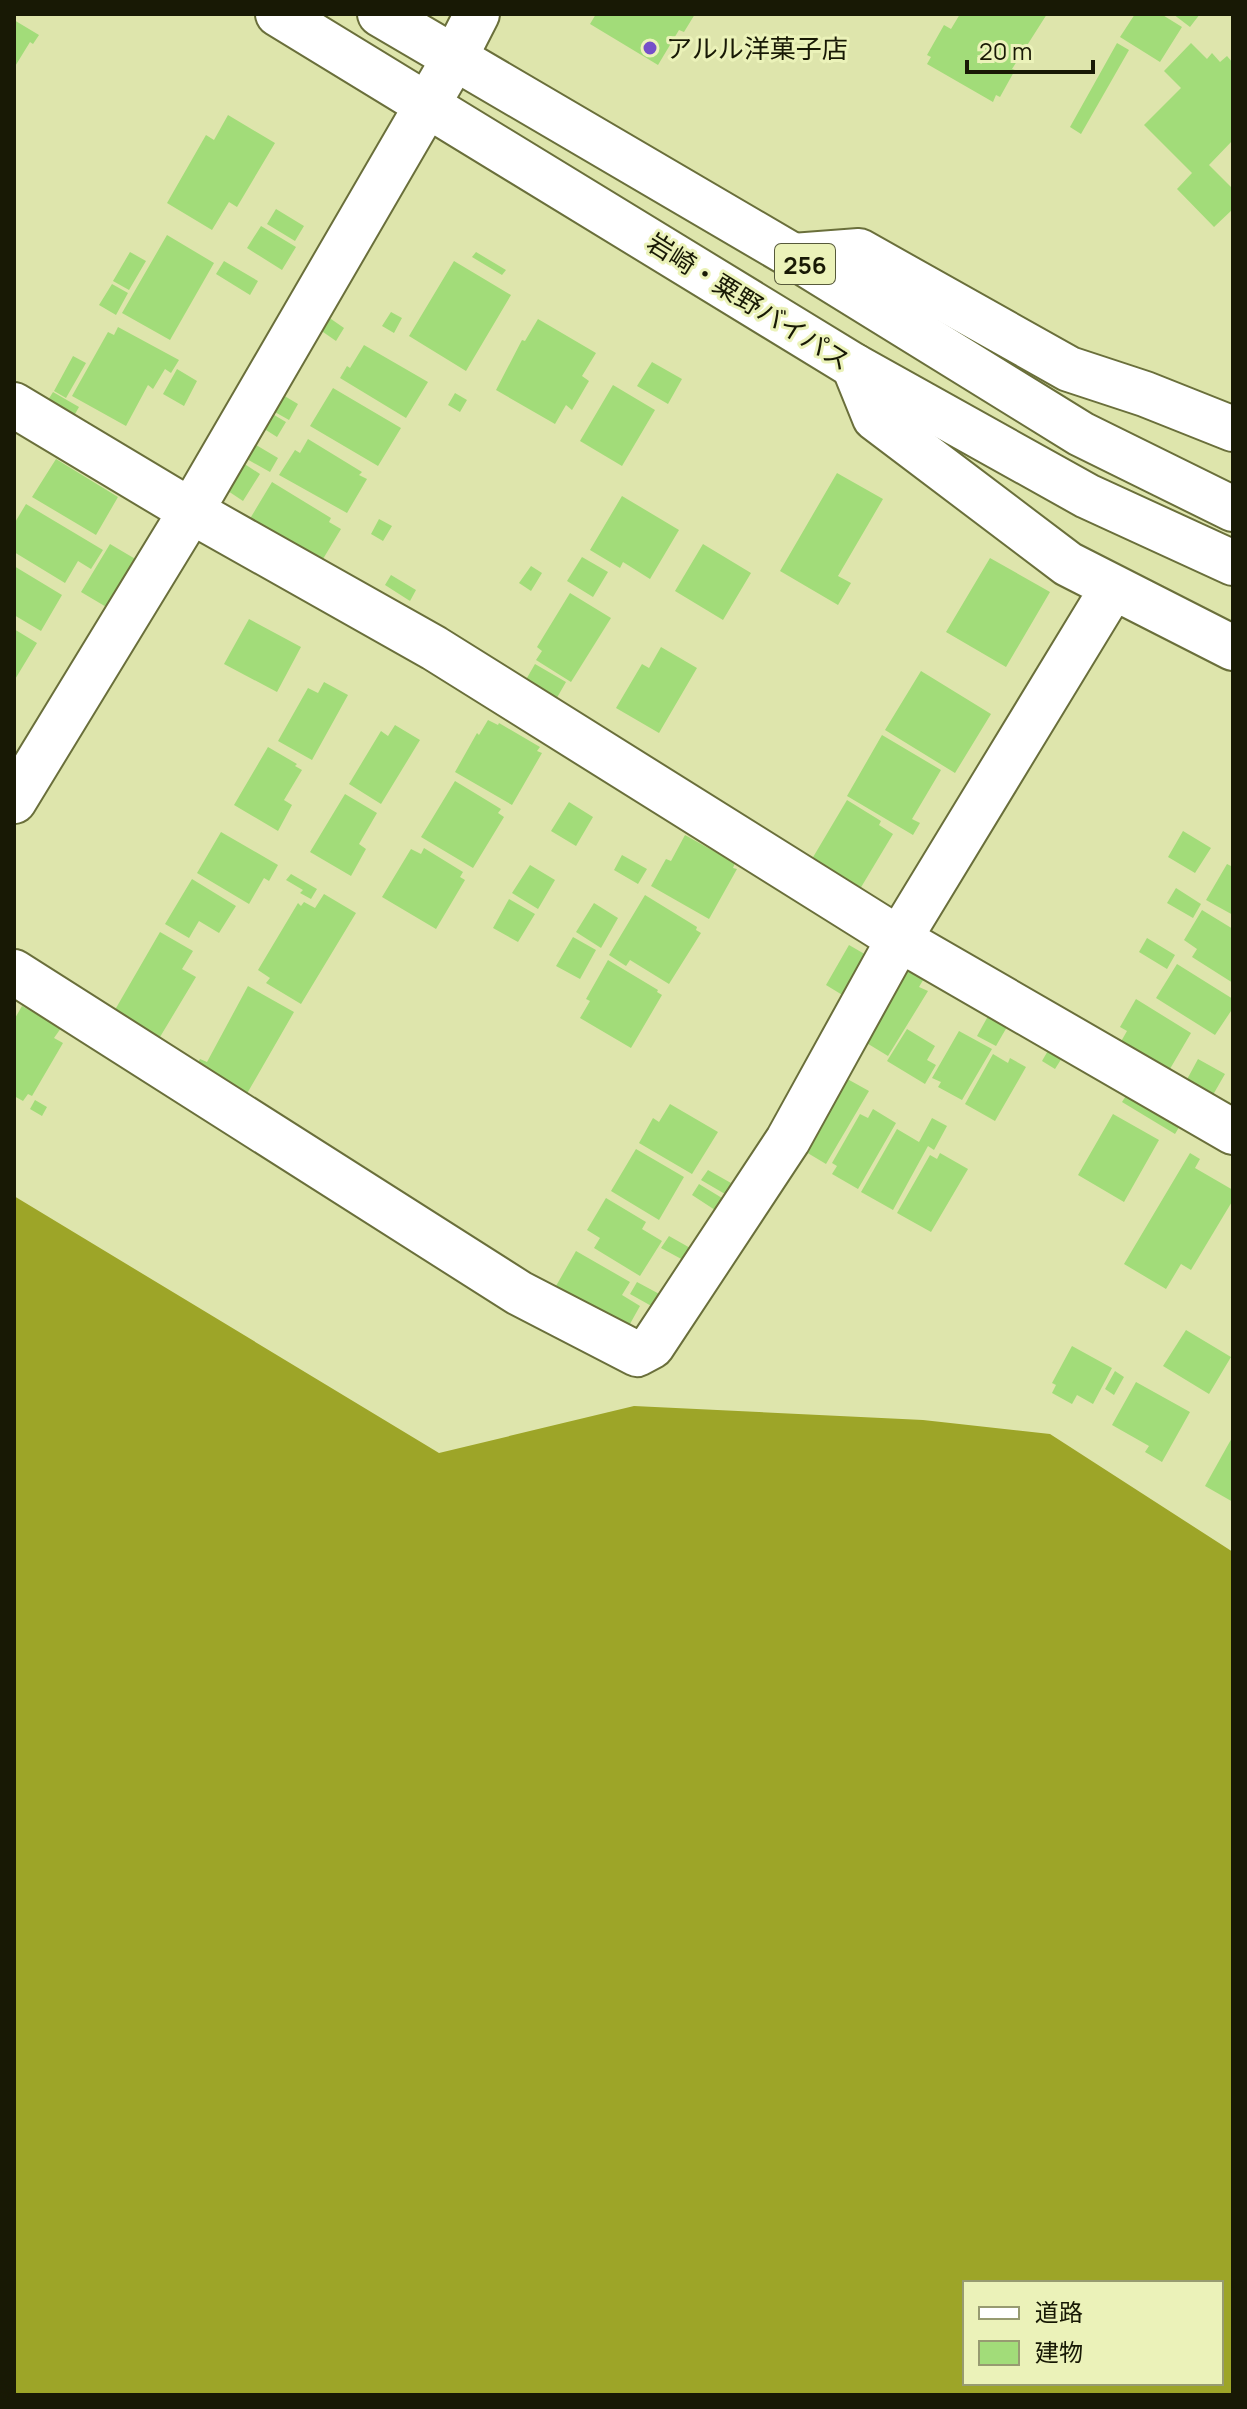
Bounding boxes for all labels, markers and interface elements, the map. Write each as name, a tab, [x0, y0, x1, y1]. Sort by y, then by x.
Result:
scale bar	[967, 24, 1093, 74]
place label: アルル洋菓子店	[666, 30, 848, 66]
text: 20 m	[979, 34, 1032, 67]
marker: アルル洋菓子店	[641, 39, 659, 57]
street label: 岩崎・粟野バイパス	[640, 224, 858, 378]
road number: 256	[775, 244, 835, 284]
legend	[963, 2281, 1223, 2385]
text: 道路	[1035, 2295, 1083, 2328]
text: 建物	[1035, 2335, 1083, 2368]

